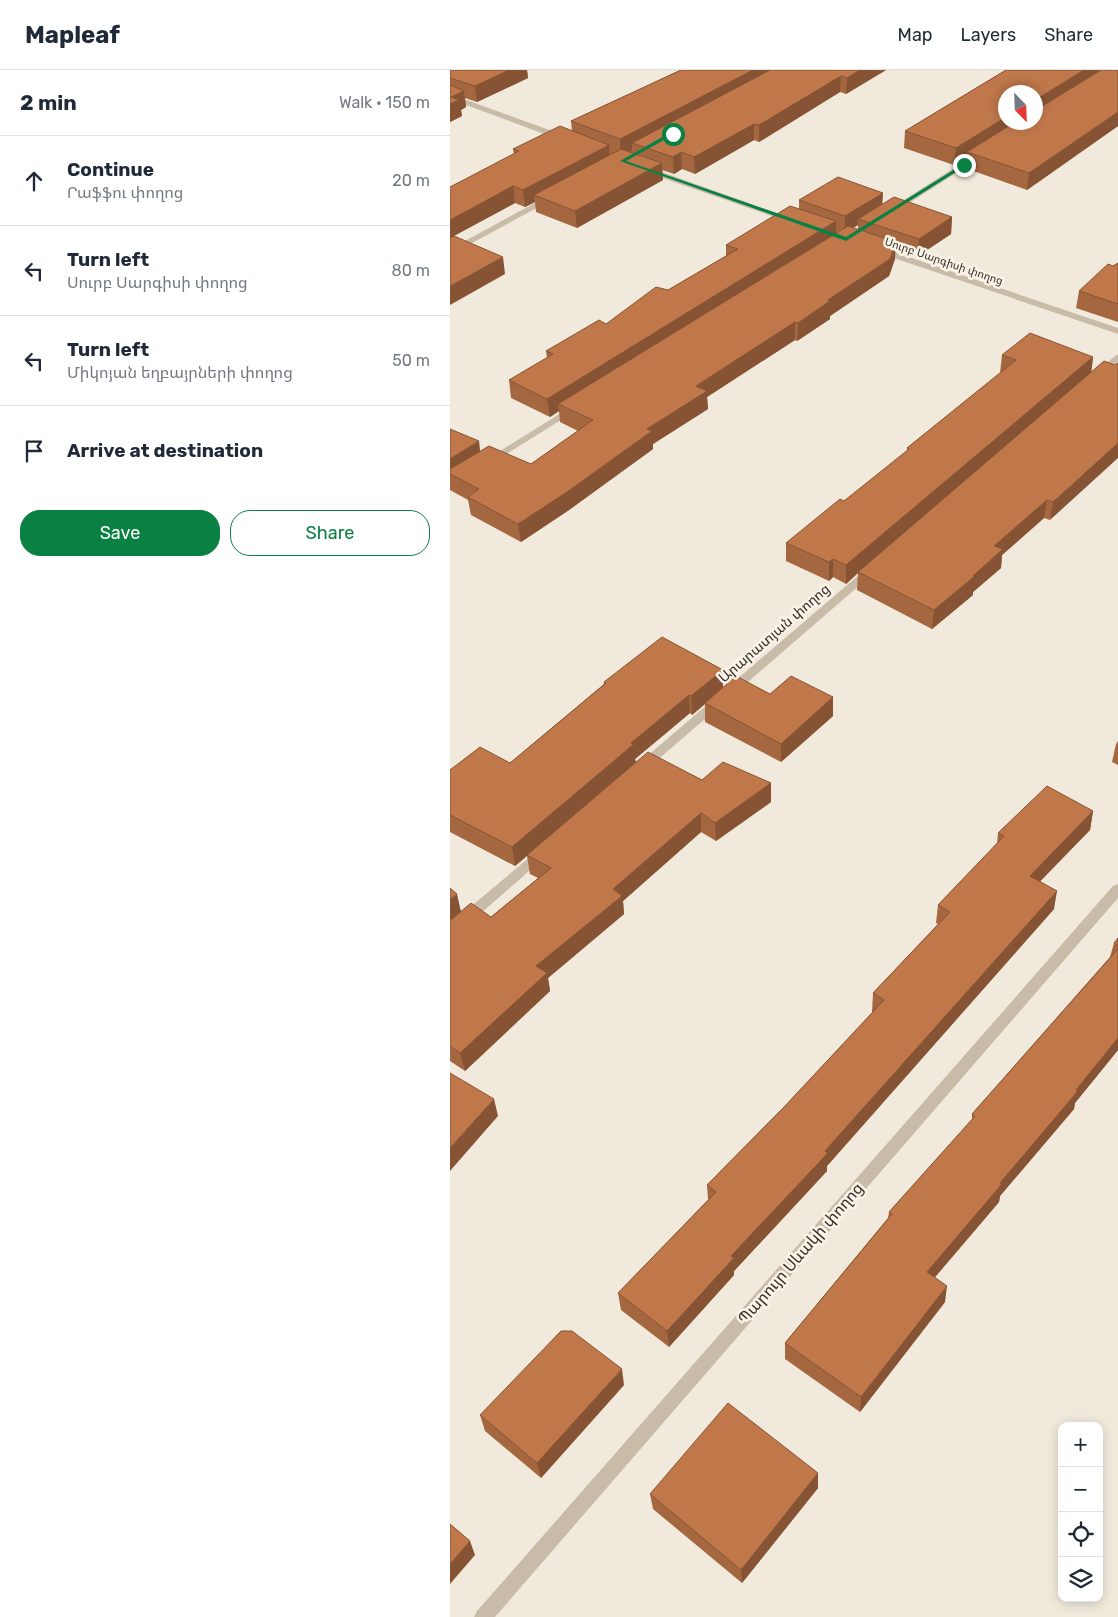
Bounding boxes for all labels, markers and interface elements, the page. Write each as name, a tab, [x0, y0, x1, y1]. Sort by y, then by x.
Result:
text: Mapleaf	[25, 21, 120, 49]
text: Map	[898, 24, 933, 46]
text: Layers	[961, 24, 1016, 46]
text: Share	[1044, 24, 1093, 46]
north arrow	[998, 85, 1043, 130]
text: 2 min	[20, 90, 77, 115]
text: Walk · 150 m	[339, 93, 430, 112]
route start	[662, 123, 685, 146]
route end	[953, 154, 976, 177]
text: Continue	[67, 158, 154, 181]
icon: ahead	[20, 167, 48, 195]
text: 20 m	[392, 171, 430, 190]
text: Րաֆֆու փողոց	[67, 183, 183, 202]
street label: Սուրբ Սարգիսի փողոց	[883, 235, 1005, 288]
text: Turn left	[67, 248, 149, 271]
icon: left	[20, 257, 48, 285]
text: 80 m	[392, 261, 430, 280]
text: Սուրբ Սարգիսի փողոց	[67, 273, 248, 292]
text: Turn left	[67, 338, 149, 361]
icon: left	[20, 347, 48, 375]
text: 50 m	[392, 351, 430, 370]
text: Միկոյան եղբայրների փողոց	[67, 363, 293, 382]
icon: arrive	[20, 437, 48, 465]
text: Arrive at destination	[67, 439, 263, 462]
button: Save	[20, 510, 220, 556]
button: Share	[230, 510, 430, 556]
street label: Արարատյան փողոց	[715, 580, 833, 686]
street label: Պարույր Սևակի փողոց	[734, 1179, 867, 1328]
map controls	[1058, 1422, 1103, 1602]
button: +	[1058, 1422, 1103, 1467]
button: −	[1058, 1467, 1103, 1512]
button: locate	[1058, 1512, 1103, 1557]
button: layers	[1058, 1557, 1103, 1602]

